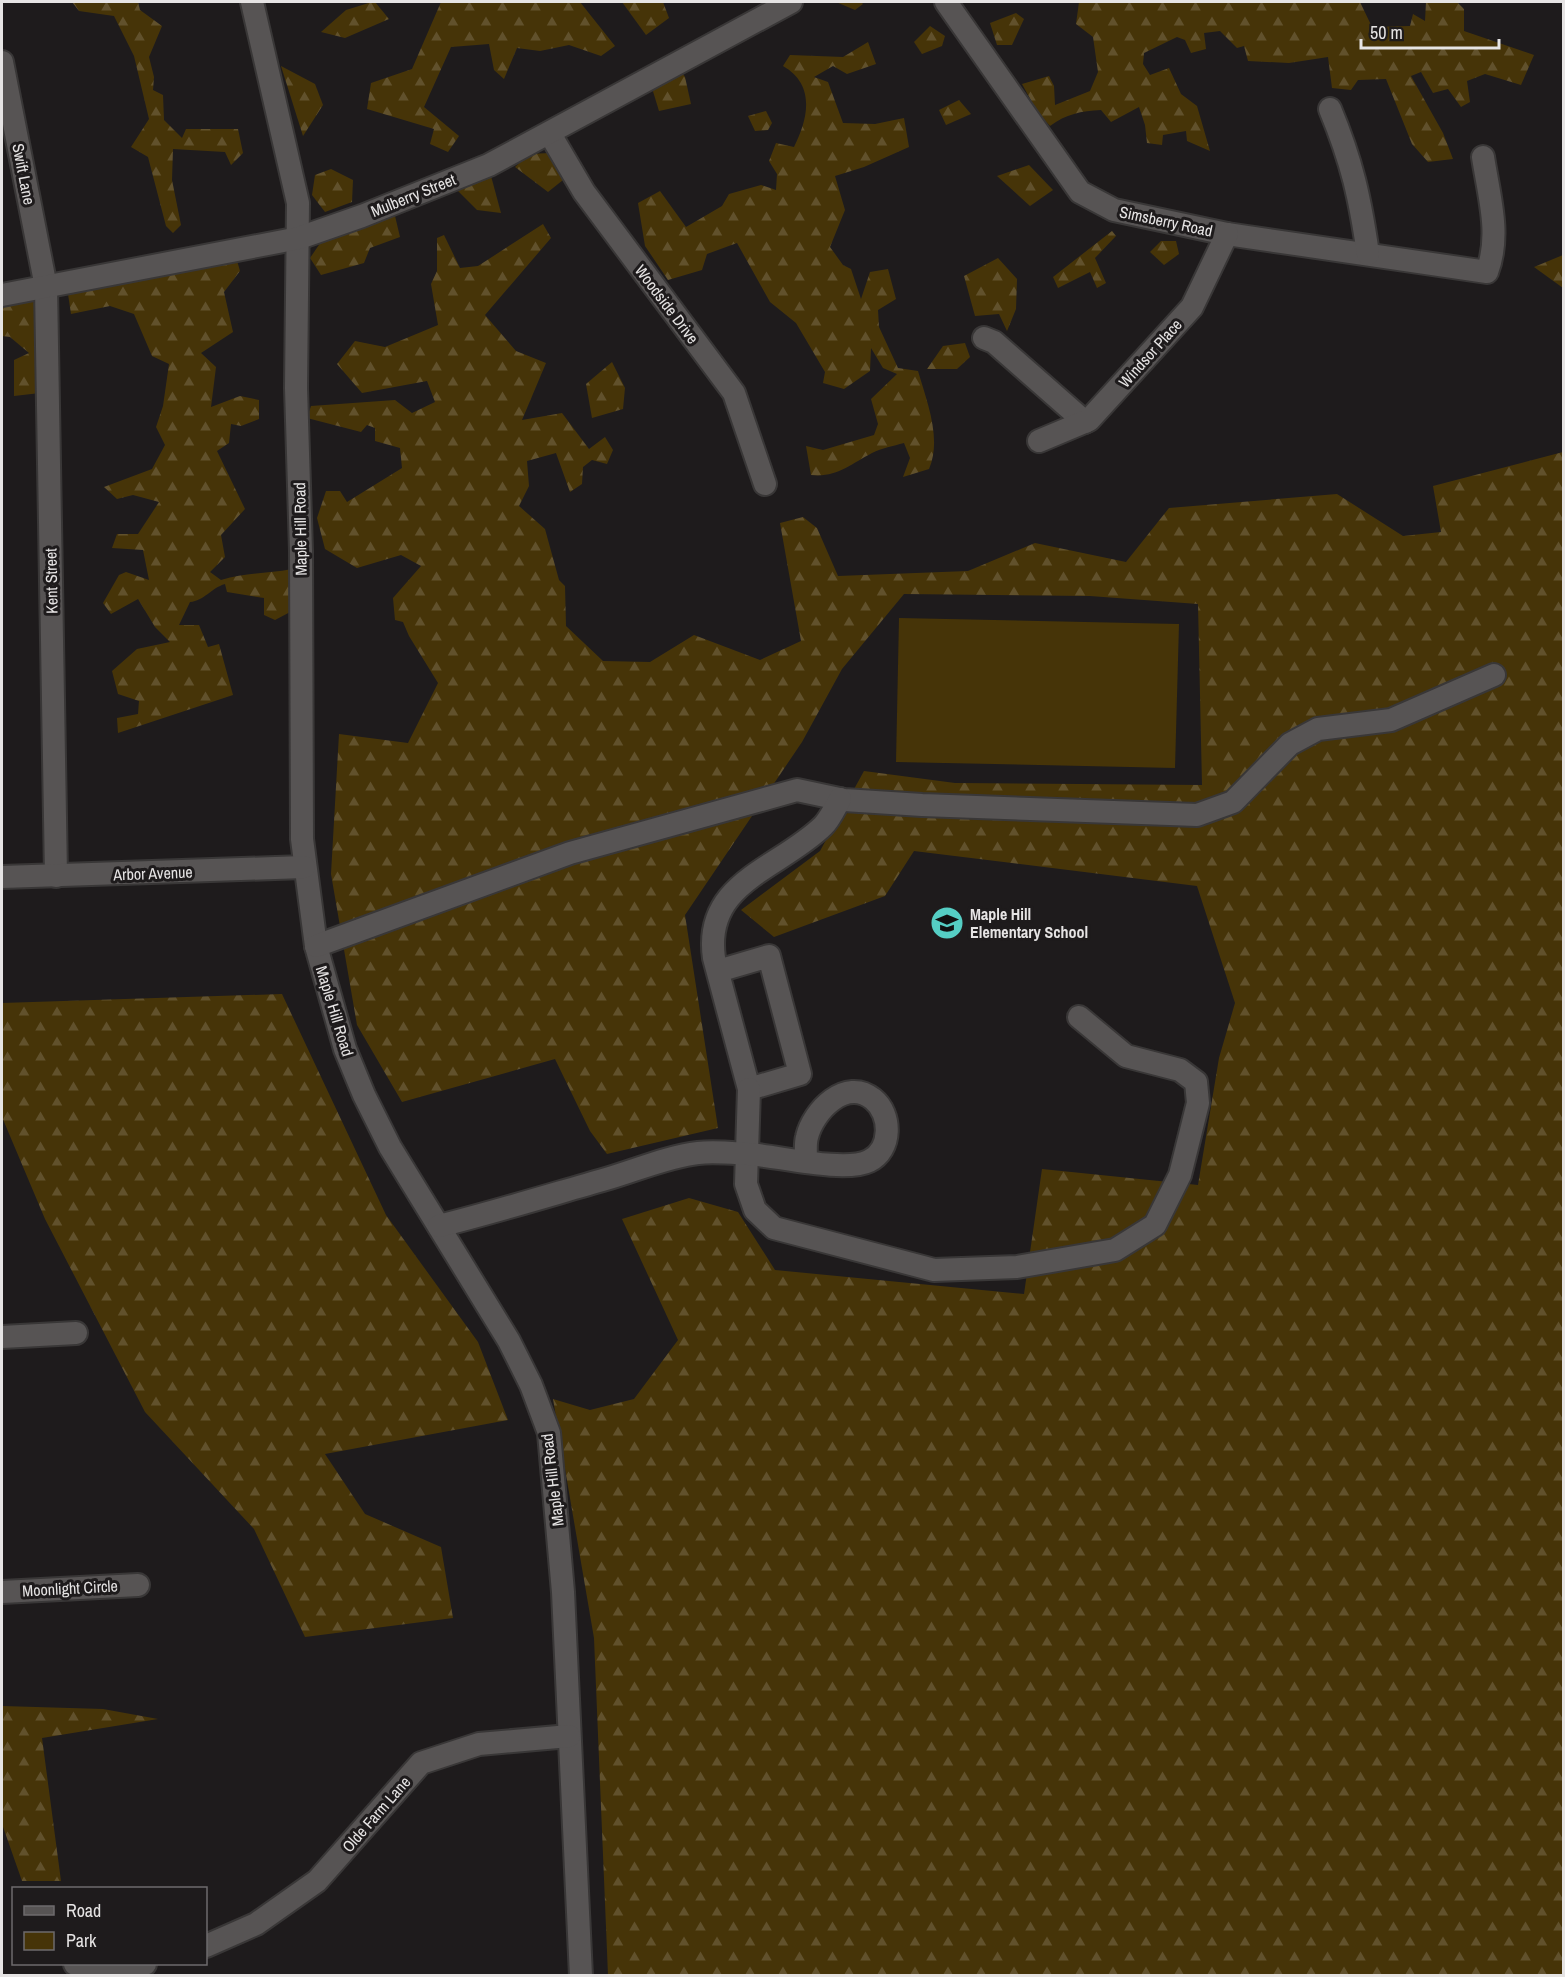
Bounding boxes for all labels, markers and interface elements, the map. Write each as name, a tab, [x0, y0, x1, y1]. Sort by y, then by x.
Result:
scale bar	[1361, 12, 1499, 50]
text: 50 m	[1370, 20, 1403, 45]
street label: Swift Lane	[7, 141, 41, 207]
street label: Mulberry Street	[367, 168, 459, 222]
street label: Simsberry Road	[1117, 200, 1215, 242]
street label: Woodside Drive	[630, 260, 704, 348]
street label: Windsor Place	[1113, 314, 1187, 392]
street label: Maple Hill Road	[288, 482, 312, 576]
street label: Kent Street	[39, 548, 63, 614]
street label: Arbor Avenue	[112, 861, 193, 885]
place label: Maple Hill Elementary School	[970, 903, 1088, 943]
school or university icon: Maple Hill Elementary School	[929, 905, 965, 941]
street label: Maple Hill Road	[311, 963, 359, 1059]
street label: Maple Hill Road	[535, 1432, 569, 1528]
street label: Moonlight Circle	[22, 1575, 118, 1601]
street label: Olde Farm Lane	[337, 1771, 415, 1857]
legend	[12, 1887, 207, 1965]
text: Road	[66, 1898, 101, 1923]
text: Park	[66, 1928, 97, 1953]

